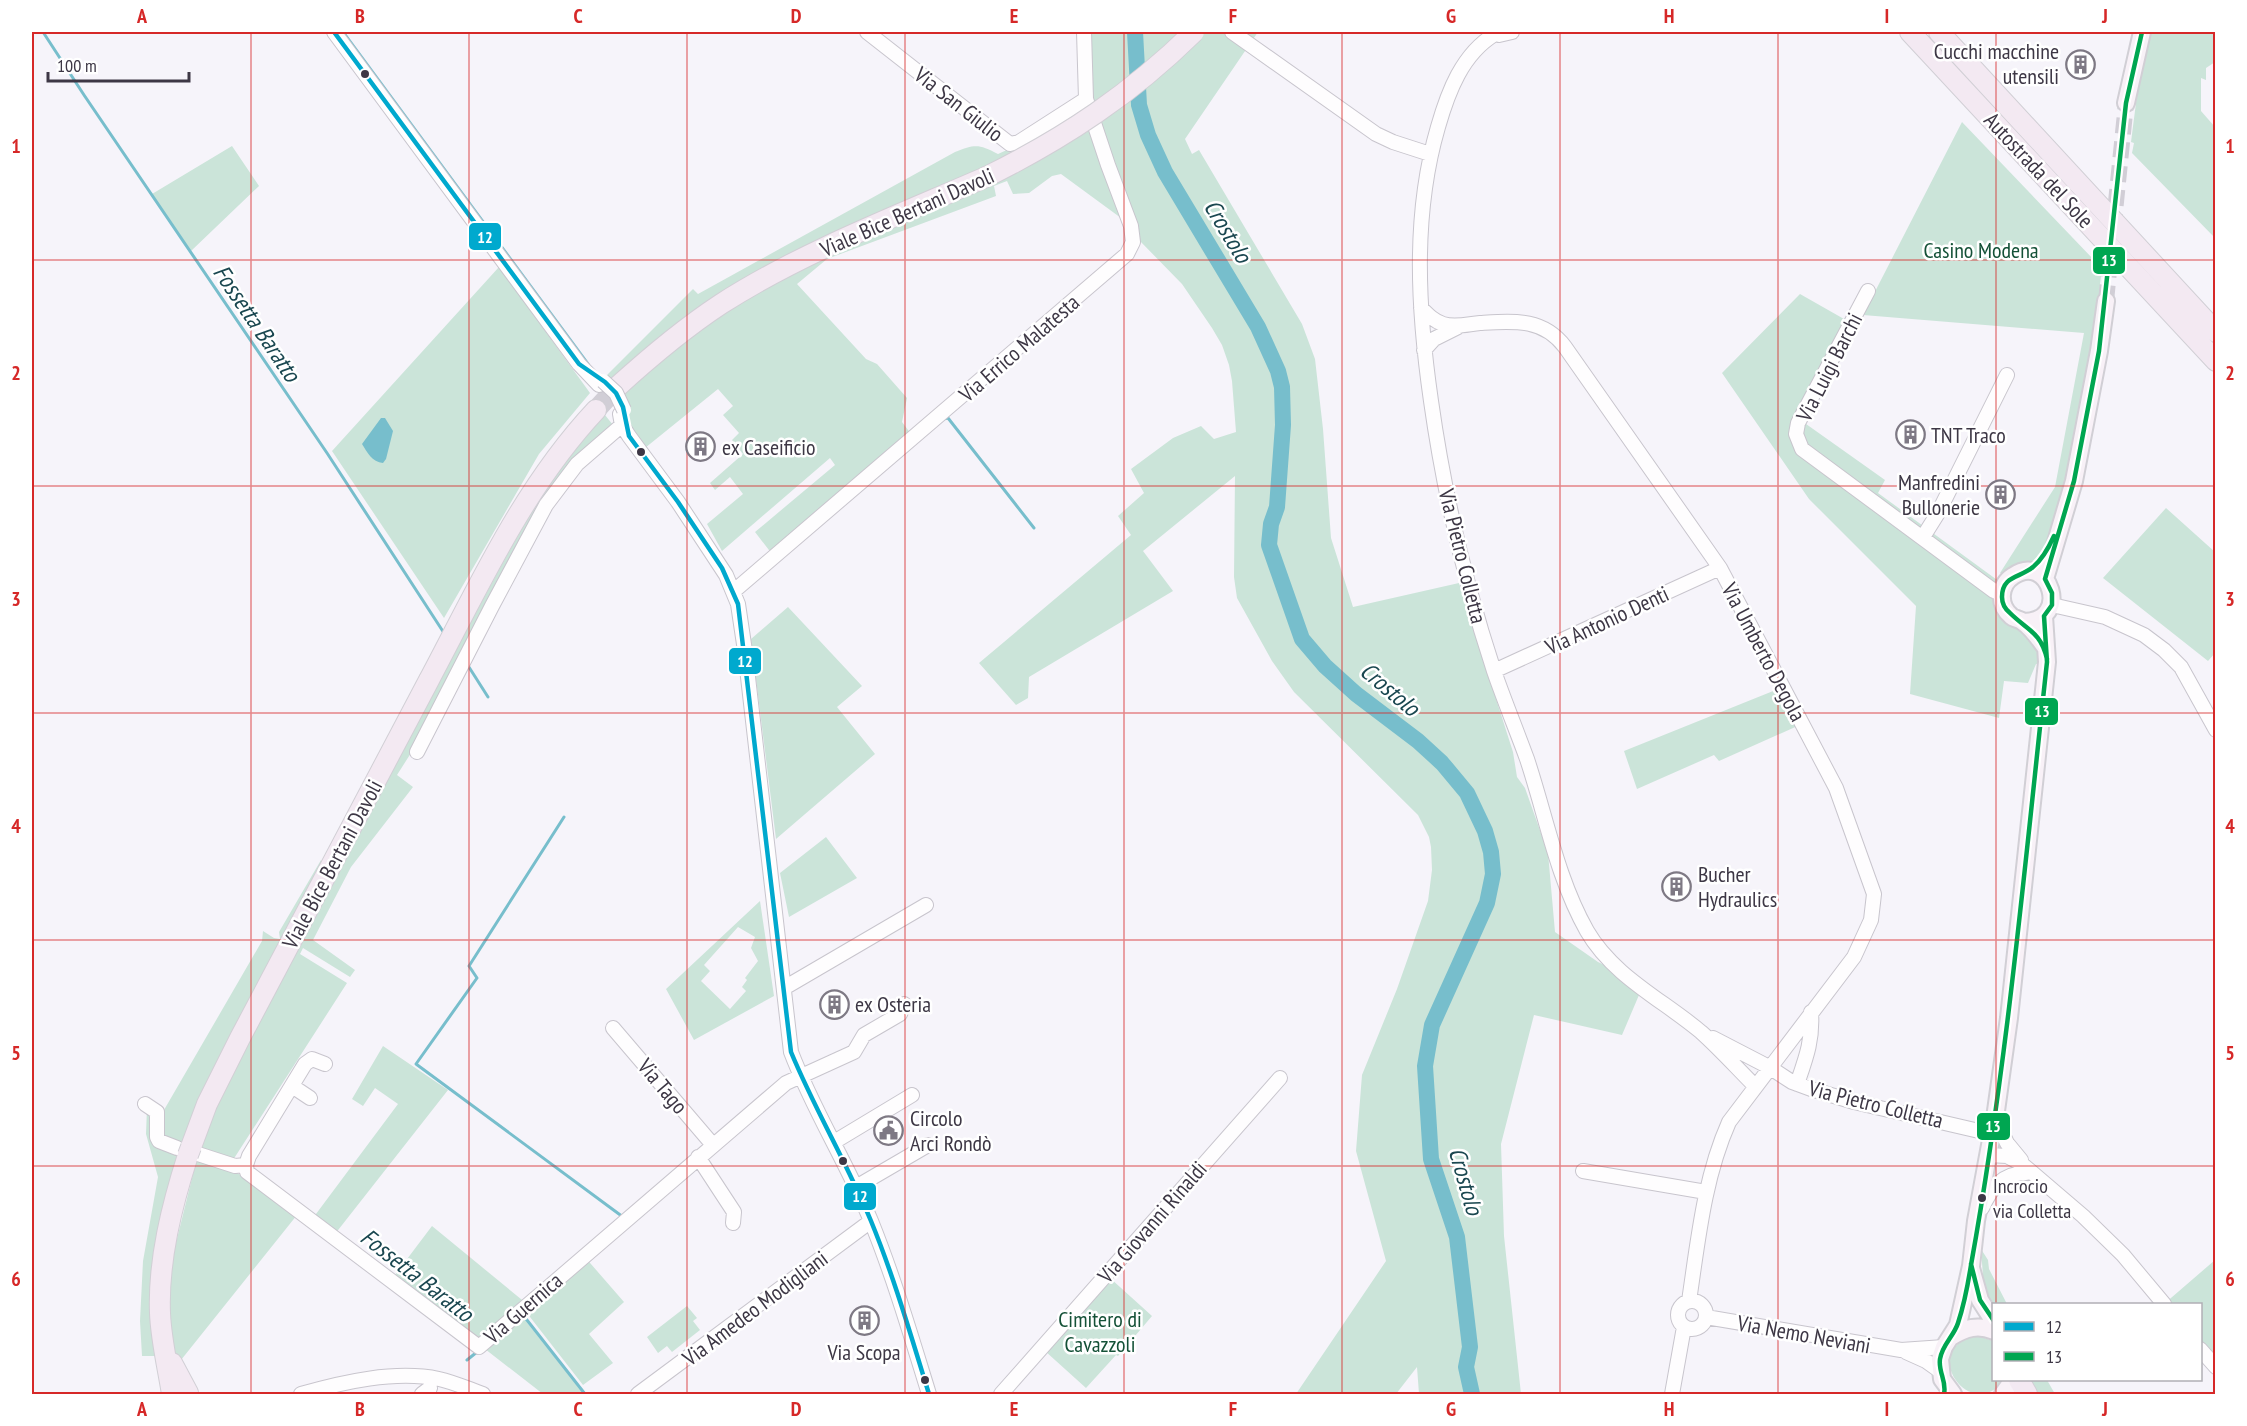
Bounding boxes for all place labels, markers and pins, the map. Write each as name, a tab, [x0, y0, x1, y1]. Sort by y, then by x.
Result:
place label: Cucchi macchine utensili	[1934, 37, 2059, 90]
building icon: Cucchi macchine utensili	[2064, 48, 2096, 80]
unlabelled marker	[359, 68, 371, 80]
building icon: TNT Traco	[1894, 419, 1926, 451]
place label: TNT Traco	[1931, 421, 2006, 449]
building icon: ex Caseificio	[685, 431, 717, 463]
place label: ex Caseificio	[722, 433, 816, 461]
unlabelled marker	[635, 446, 647, 458]
place label: Manfredini Bullonerie	[1898, 468, 1980, 521]
building icon: Manfredini Bullonerie	[1985, 479, 2017, 511]
place label: Bucher Hydraulics	[1698, 860, 1777, 913]
building icon: Bucher Hydraulics	[1661, 871, 1693, 903]
building icon: ex Osteria	[818, 988, 850, 1020]
place label: ex Osteria	[855, 990, 931, 1018]
place label: Circolo Arci Rondò	[910, 1104, 992, 1157]
public building icon: Circolo Arci Rondò	[873, 1115, 905, 1147]
unlabelled marker	[837, 1155, 849, 1167]
place label: Incrocio via Colletta	[1993, 1173, 2071, 1224]
marker: Incrocio via Colletta	[1976, 1192, 1988, 1204]
building icon: Via Scopa	[848, 1304, 880, 1336]
place label: Via Scopa	[826, 1338, 901, 1366]
unlabelled marker	[919, 1374, 931, 1386]

